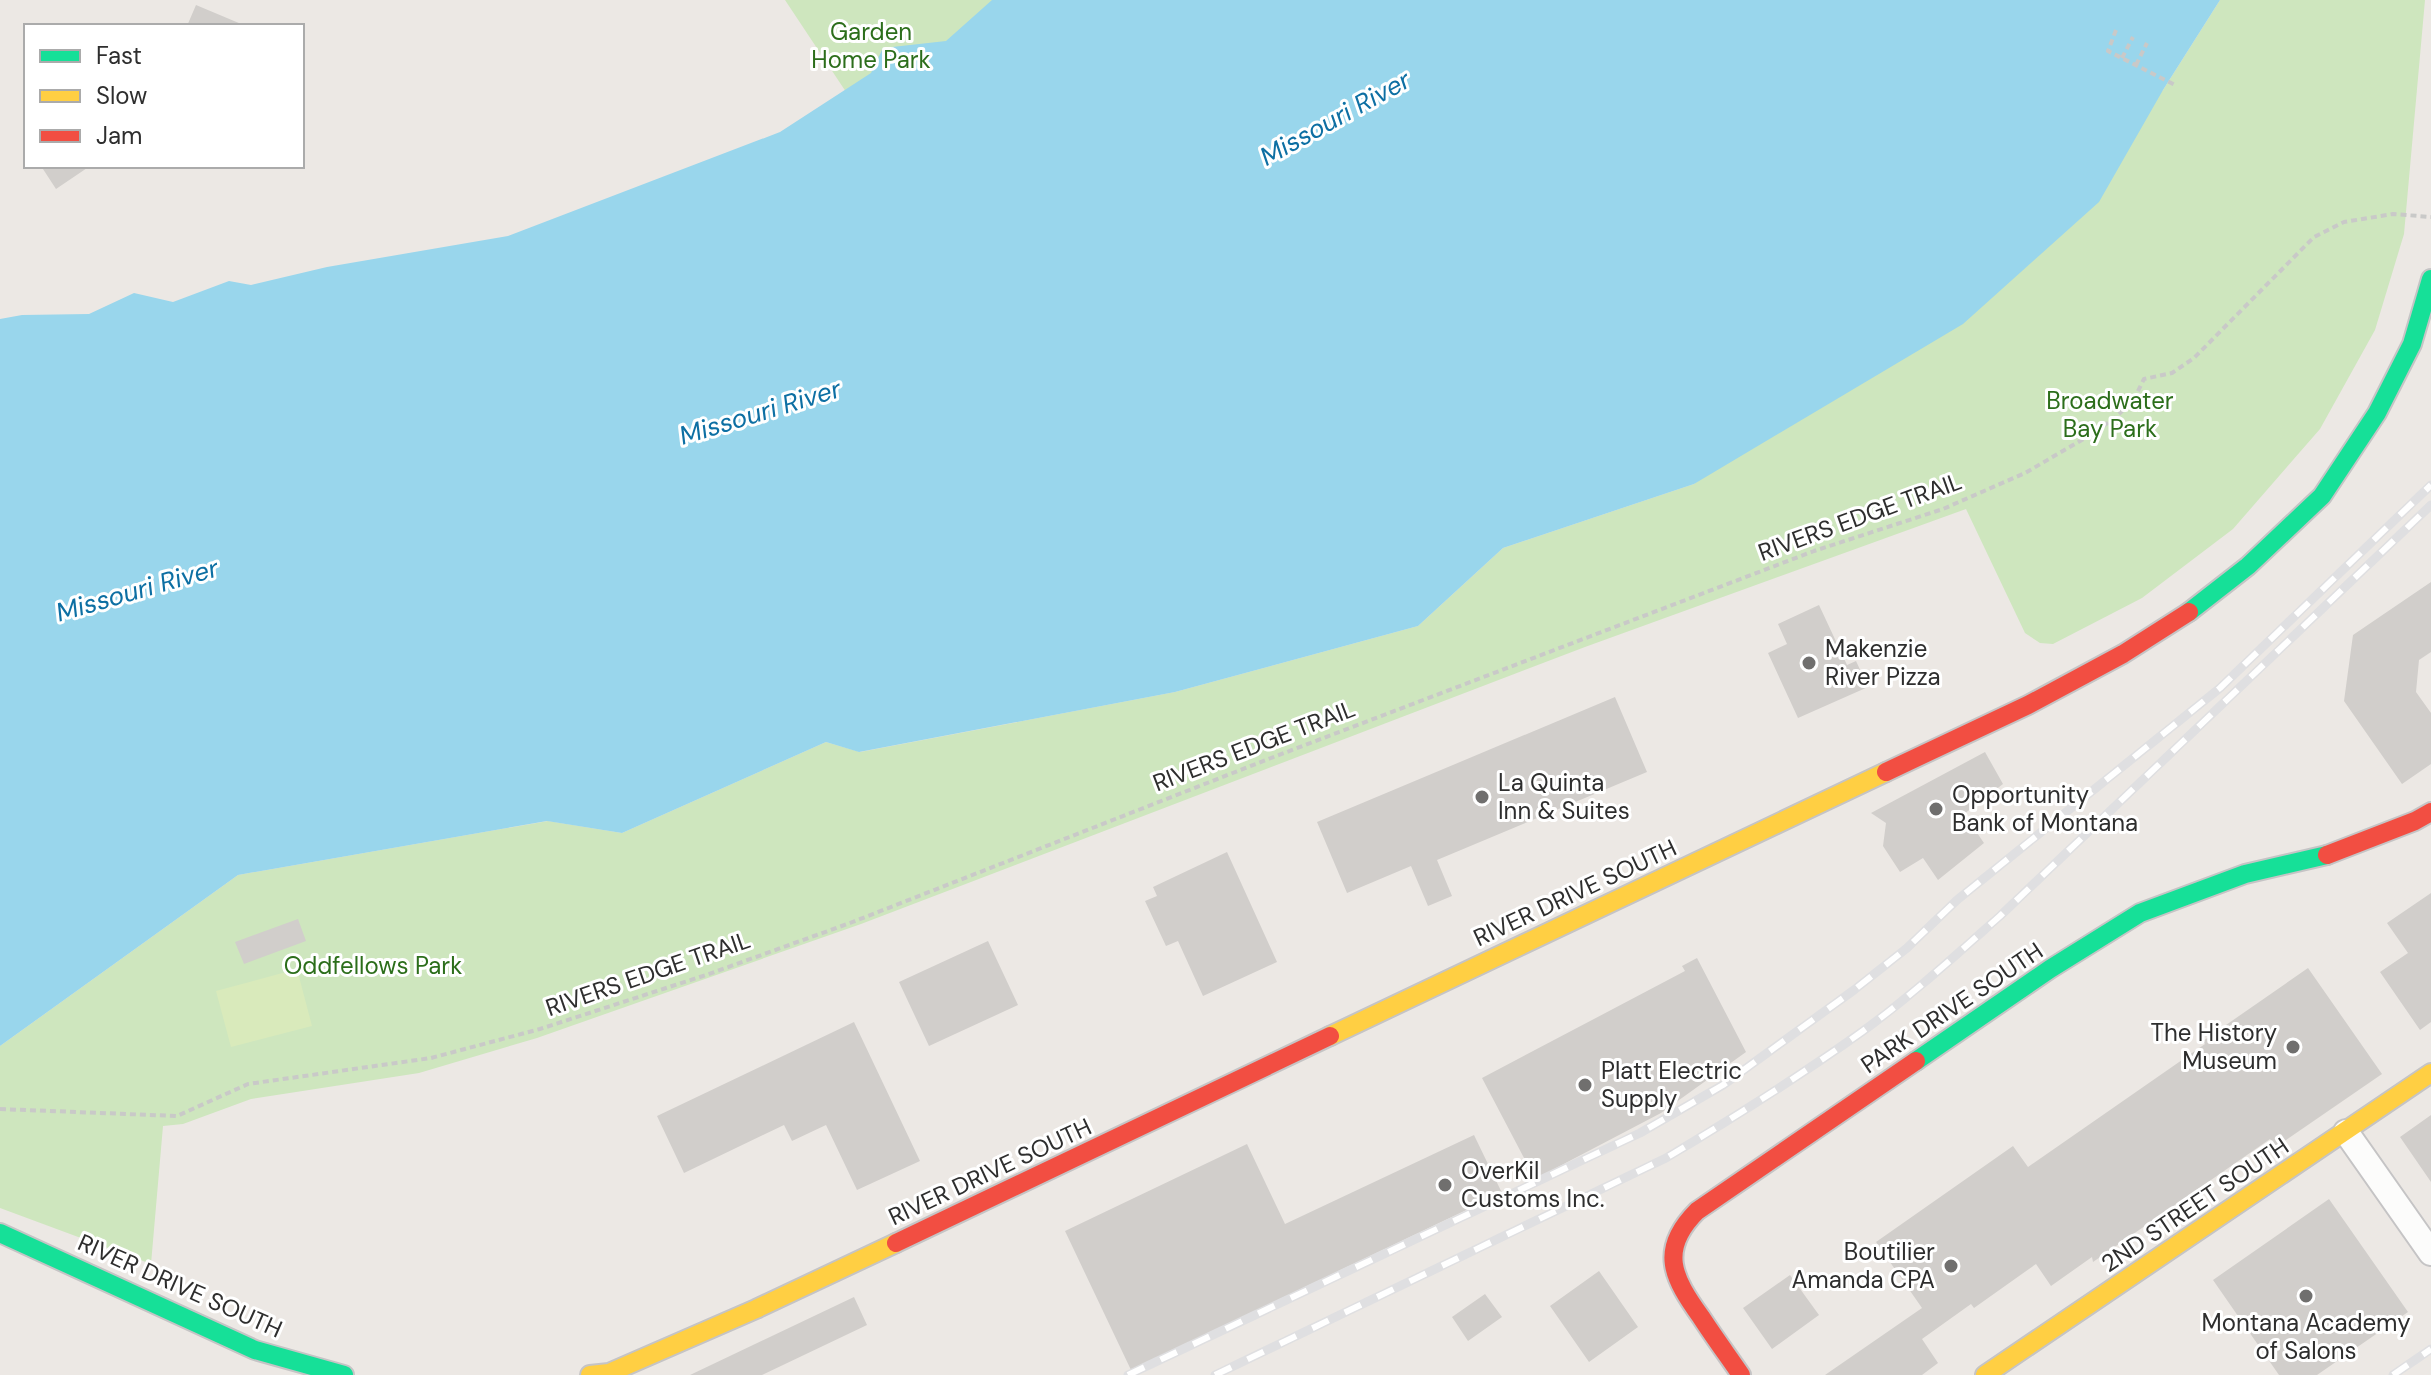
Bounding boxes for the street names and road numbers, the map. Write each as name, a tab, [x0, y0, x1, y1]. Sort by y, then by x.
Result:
street label: RIVERS EDGE TRAIL	[1754, 465, 1966, 568]
street label: RIVERS EDGE TRAIL	[1148, 693, 1359, 798]
street label: RIVER DRIVE SOUTH	[1468, 832, 1681, 953]
street label: RIVERS EDGE TRAIL	[542, 924, 754, 1023]
street label: PARK DRIVE SOUTH	[1855, 935, 2049, 1080]
street label: RIVER DRIVE SOUTH	[883, 1111, 1096, 1232]
street label: 2ND STREET SOUTH	[2095, 1130, 2294, 1279]
street label: RIVER DRIVE SOUTH	[73, 1227, 287, 1345]

